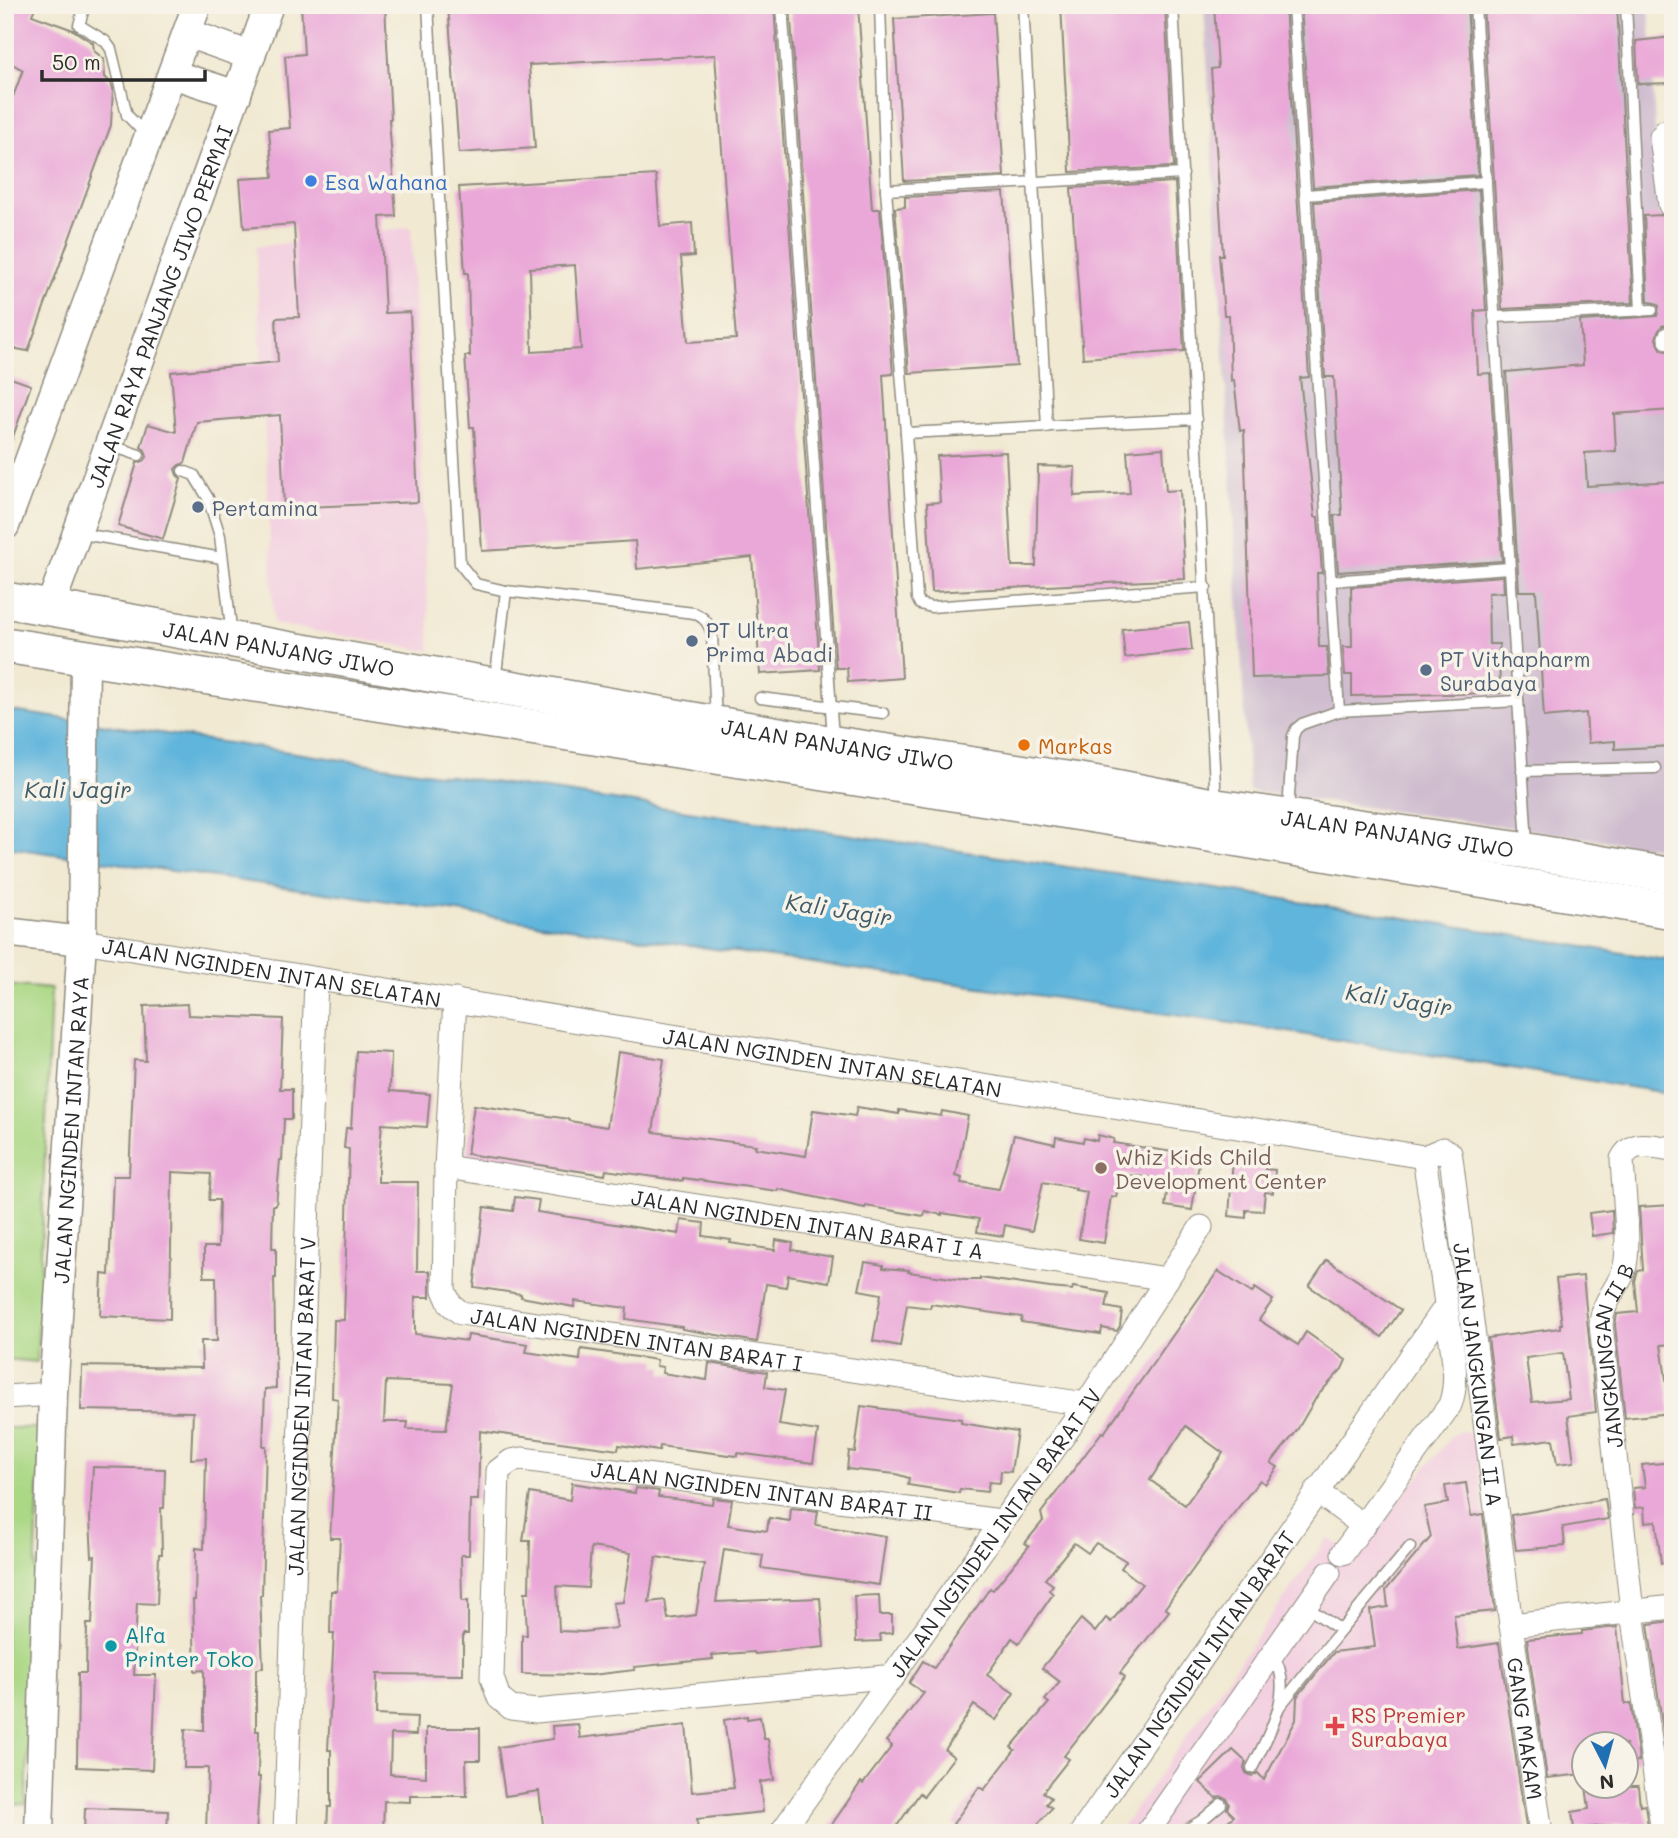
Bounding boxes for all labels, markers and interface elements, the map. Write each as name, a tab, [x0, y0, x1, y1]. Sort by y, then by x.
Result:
scale bar	[42, 38, 205, 82]
text: 50 m	[52, 48, 101, 75]
street label: JALAN RAYA PANJANG JIWO PERMAI	[81, 121, 238, 491]
place label: Esa Wahana	[325, 168, 448, 195]
marker: Esa Wahana	[303, 173, 319, 189]
place label: Pertamina	[212, 494, 319, 521]
marker: Pertamina	[190, 499, 206, 515]
street label: JALAN PANJANG JIWO	[161, 614, 397, 681]
place label: PT Ultra Prima Abadi	[706, 616, 833, 667]
marker: PT Ultra Prima Abadi	[684, 633, 700, 649]
place label: PT Vithapharm Surabaya	[1440, 645, 1591, 696]
marker: PT Vithapharm Surabaya	[1418, 662, 1434, 678]
street label: JALAN PANJANG JIWO	[719, 712, 956, 775]
place label: Markas	[1038, 732, 1113, 759]
marker: Markas	[1016, 737, 1032, 753]
water label: Kali Jagir	[24, 774, 132, 804]
street label: JALAN PANJANG JIWO	[1279, 803, 1516, 862]
water label: Kali Jagir	[784, 886, 894, 932]
street label: JALAN NGINDEN INTAN SELATAN	[100, 931, 443, 1012]
street label: JALAN NGINDEN INTAN RAYA	[47, 975, 93, 1284]
water label: Kali Jagir	[1344, 976, 1454, 1022]
street label: JALAN NGINDEN INTAN SELATAN	[661, 1021, 1004, 1102]
place label: Whiz Kids Child Development Center	[1115, 1143, 1327, 1194]
marker: Whiz Kids Child Development Center	[1093, 1160, 1109, 1176]
street label: JALAN NGINDEN INTAN BARAT I A	[630, 1183, 986, 1264]
street label: JALAN NGINDEN INTAN BARAT V	[281, 1236, 320, 1576]
street label: JALAN JANGKUNGAN II A	[1449, 1241, 1509, 1508]
street label: JANGKUNGAN II B	[1587, 1260, 1639, 1450]
street label: JALAN NGINDEN INTAN BARAT I	[469, 1301, 804, 1376]
street label: JALAN NGINDEN INTAN BARAT IV	[883, 1383, 1106, 1682]
street label: JALAN NGINDEN INTAN BARAT II	[589, 1455, 934, 1525]
street label: JALAN NGINDEN INTAN BARAT	[1096, 1525, 1300, 1802]
place label: Alfa Printer Toko	[125, 1621, 254, 1672]
marker: Alfa Printer Toko	[103, 1638, 119, 1654]
street label: GANG MAKAM	[1502, 1655, 1549, 1801]
place label: RS Premier Surabaya	[1351, 1701, 1466, 1752]
marker: RS Premier Surabaya	[1325, 1716, 1345, 1736]
north arrow	[1570, 1730, 1640, 1800]
text: N	[1598, 1769, 1615, 1796]

